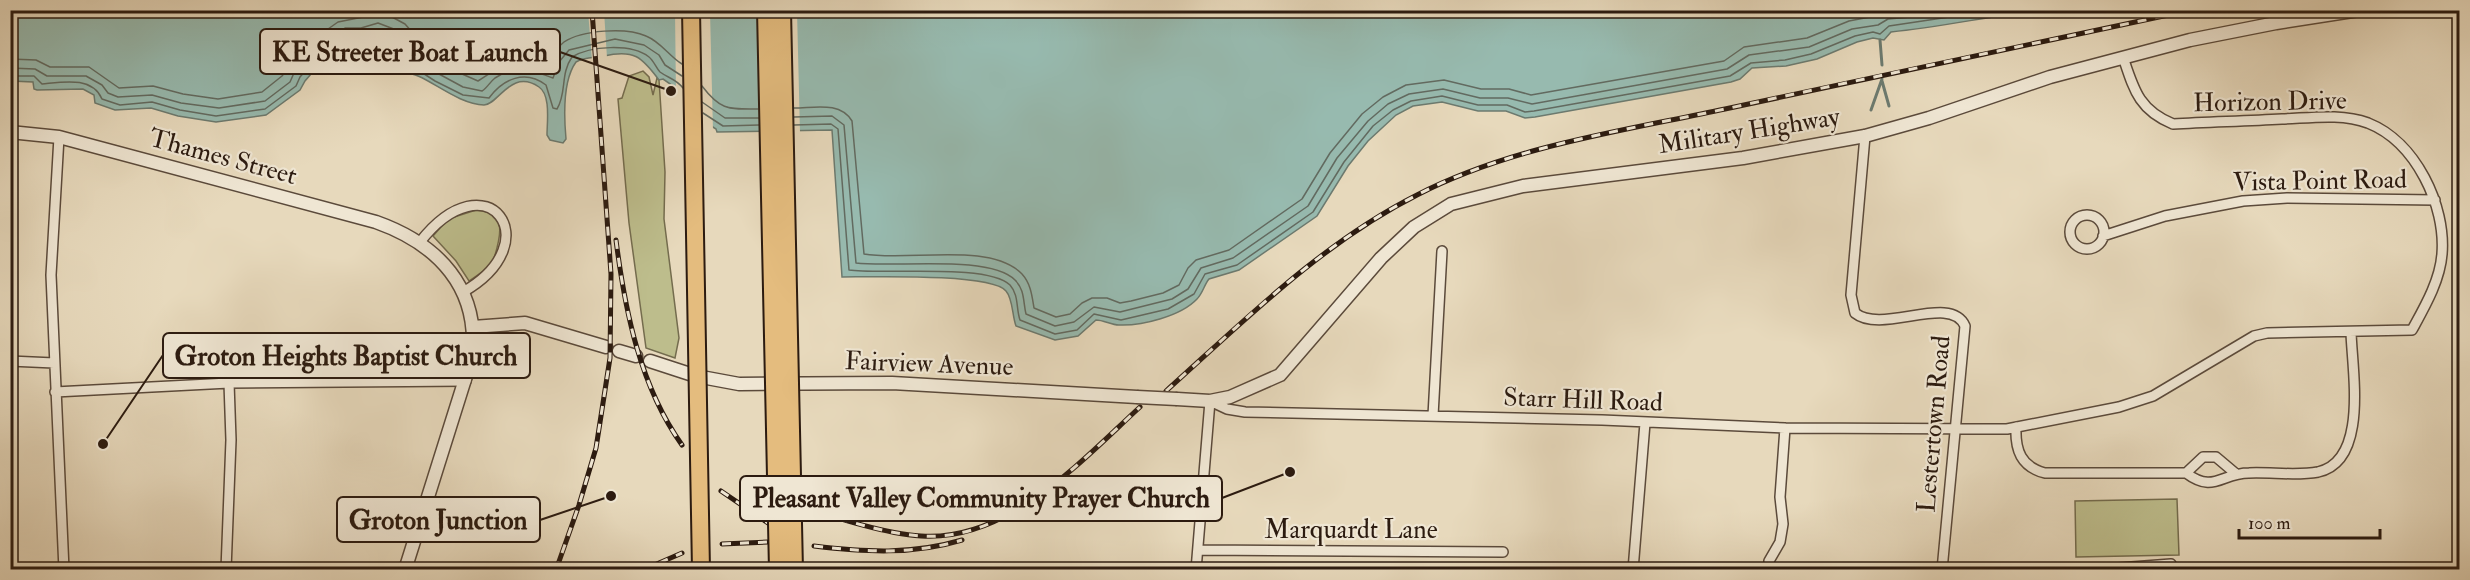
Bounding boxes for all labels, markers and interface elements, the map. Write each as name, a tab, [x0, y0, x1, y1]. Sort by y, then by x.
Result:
callout: KE Streeter Boat Launch	[260, 29, 560, 74]
text: KE Streeter Boat Launch	[272, 36, 549, 69]
street label: Horizon Drive	[2193, 85, 2347, 119]
street label: Military Highway	[1656, 101, 1843, 161]
street label: Thames Street	[146, 122, 300, 192]
street label: Vista Point Road	[2233, 163, 2407, 199]
callout: Groton Heights Baptist Church	[163, 333, 530, 378]
street label: Lestertown Road	[1910, 334, 1958, 514]
text: Groton Heights Baptist Church	[175, 340, 518, 374]
street label: Fairview Avenue	[844, 345, 1014, 383]
street label: Starr Hill Road	[1503, 381, 1664, 419]
callout: Pleasant Valley Community Prayer Church	[740, 476, 1222, 521]
text: Pleasant Valley Community Prayer Church	[752, 482, 1211, 516]
callout: Groton Junction	[337, 497, 540, 542]
scale bar	[2239, 502, 2380, 540]
text: Groton Junction	[349, 504, 527, 537]
text: 100 m	[2248, 512, 2291, 535]
street label: Marquardt Lane	[1264, 514, 1438, 546]

